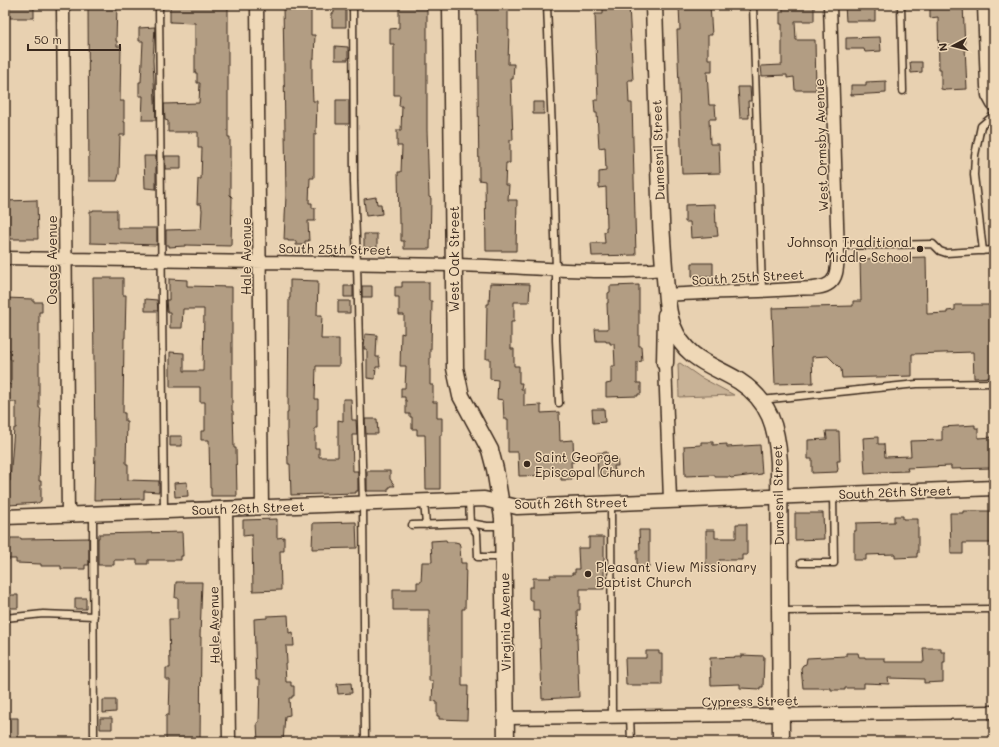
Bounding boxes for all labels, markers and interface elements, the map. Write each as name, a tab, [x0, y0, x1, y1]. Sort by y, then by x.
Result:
scale bar	[28, 26, 120, 52]
north arrow	[933, 26, 973, 66]
text: 50 m	[34, 31, 62, 47]
text: N	[935, 42, 951, 52]
street label: West Ormsby Avenue	[810, 78, 831, 212]
street label: Dumesnil Street	[647, 99, 668, 201]
street label: West Oak Street	[445, 205, 462, 312]
street label: Osage Avenue	[43, 215, 60, 305]
street label: Hale Avenue	[237, 217, 254, 295]
place label: Johnson Traditional Middle School	[787, 233, 912, 265]
street label: South 25th Street	[278, 239, 392, 258]
marker: Johnson Traditional Middle School	[915, 244, 925, 254]
street label: South 25th Street	[691, 265, 805, 288]
street label: Dumesnil Street	[768, 444, 787, 546]
place label: Saint George Episcopal Church	[535, 448, 645, 480]
marker: Saint George Episcopal Church	[522, 459, 532, 469]
street label: South 26th Street	[838, 481, 952, 502]
street label: South 26th Street	[514, 493, 628, 512]
street label: South 26th Street	[191, 497, 305, 518]
place label: Pleasant View Missionary Baptist Church	[596, 558, 757, 590]
marker: Pleasant View Missionary Baptist Church	[583, 569, 593, 579]
street label: Virginia Avenue	[495, 572, 514, 672]
street label: Hale Avenue	[204, 586, 223, 664]
street label: Cypress Street	[701, 691, 799, 710]

